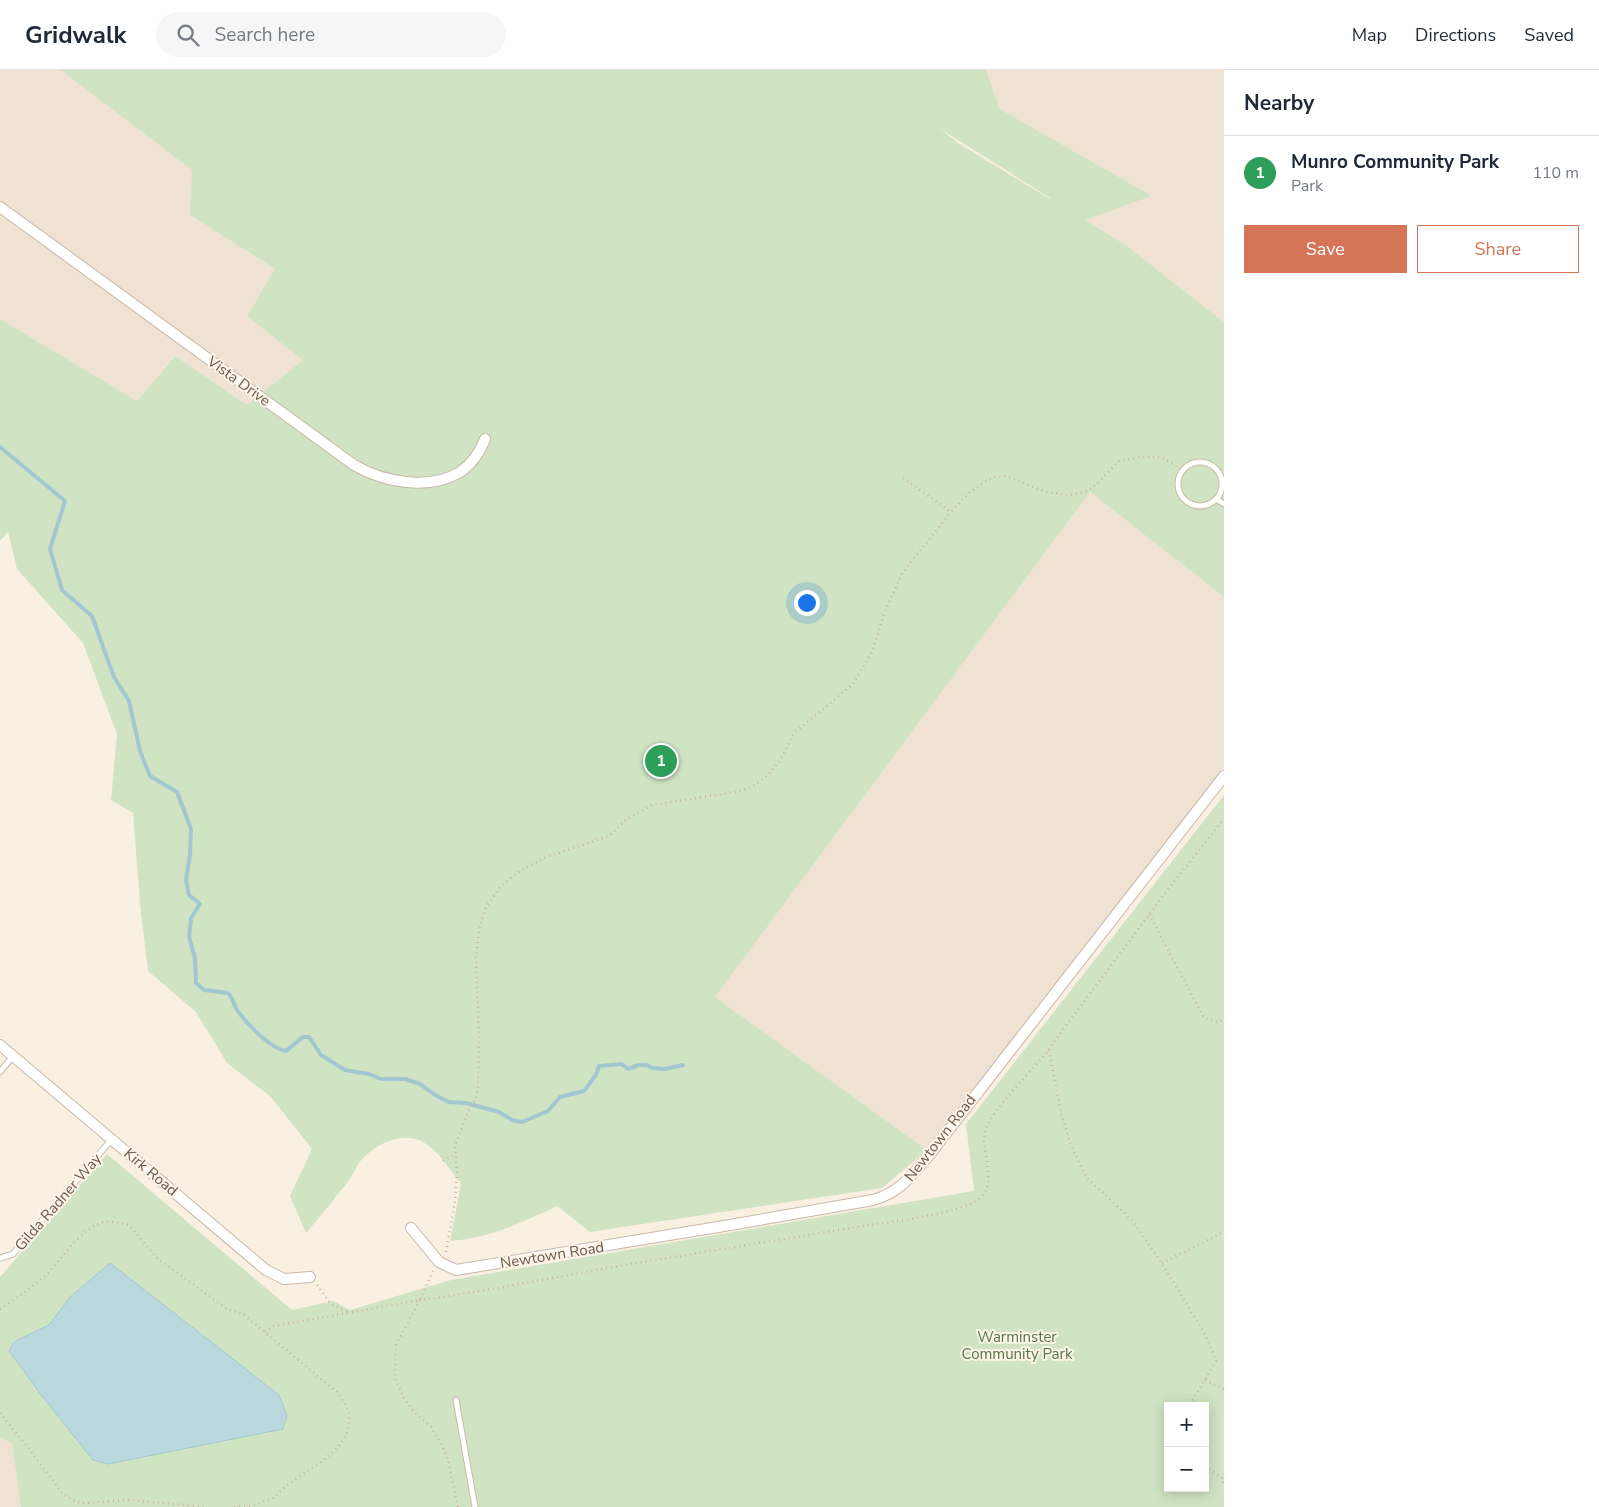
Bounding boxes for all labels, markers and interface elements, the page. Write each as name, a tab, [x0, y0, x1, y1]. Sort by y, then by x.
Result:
search box	[156, 12, 506, 57]
text: Gridwalk	[25, 19, 126, 51]
icon: search	[174, 21, 202, 49]
text: Search here	[214, 22, 315, 48]
text: Map	[1352, 23, 1387, 47]
text: Directions	[1415, 23, 1496, 47]
text: Saved	[1524, 23, 1574, 47]
text: Nearby	[1244, 89, 1314, 117]
text: Munro Community Park	[1291, 149, 1499, 175]
text: 1	[1255, 162, 1265, 184]
text: 110 m	[1532, 162, 1579, 184]
text: Park	[1291, 175, 1323, 197]
button: Save	[1244, 225, 1407, 273]
button: Share	[1417, 225, 1579, 273]
street label: Vista Drive	[203, 351, 275, 411]
your location	[794, 590, 820, 616]
pin: 1	[645, 742, 677, 780]
street label: Newtown Road	[900, 1090, 980, 1186]
street label: Kirk Road	[120, 1144, 182, 1200]
street label: Gilda Radner Way	[10, 1149, 106, 1255]
street label: Newtown Road	[499, 1237, 605, 1273]
park label: Warminster Community Park	[962, 1327, 1073, 1364]
map controls	[1164, 1402, 1209, 1492]
button: +	[1164, 1402, 1209, 1447]
button: −	[1164, 1447, 1209, 1492]

